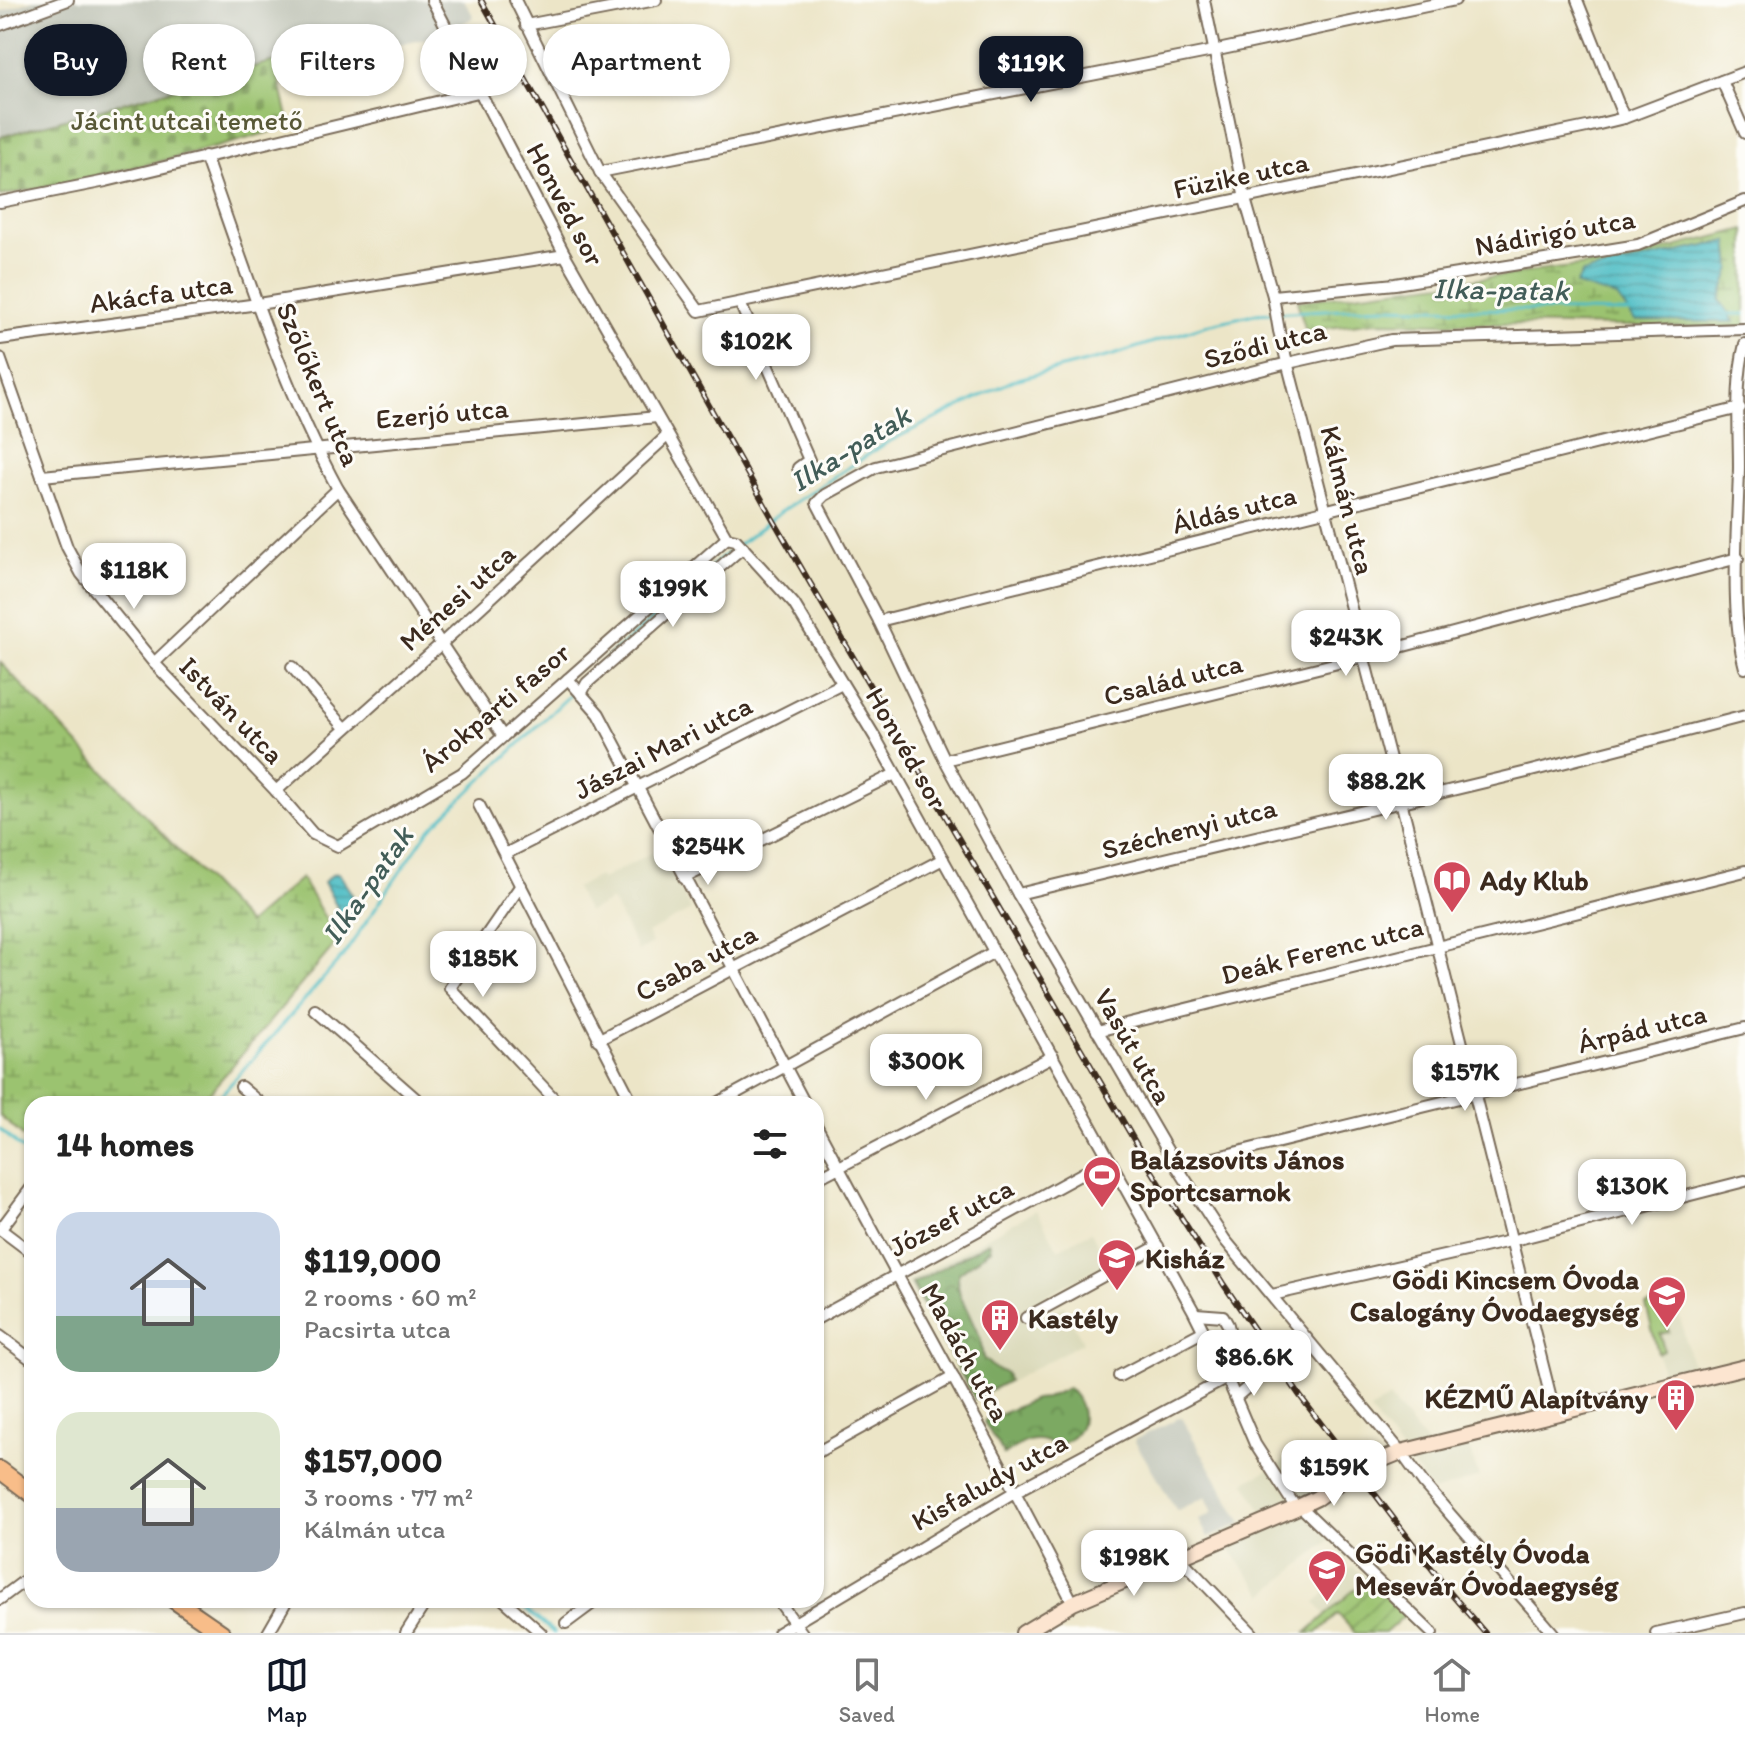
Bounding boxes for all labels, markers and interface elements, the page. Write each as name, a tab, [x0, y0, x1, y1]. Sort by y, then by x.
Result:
chip: Buy	[24, 24, 127, 96]
chip: Rent	[143, 24, 255, 96]
chip: Filters	[271, 24, 404, 96]
chip: New	[420, 24, 527, 96]
chip: Apartment	[543, 24, 730, 96]
pin: $119K	[975, 36, 1087, 104]
text: $119K	[997, 46, 1065, 78]
park label: Jácint utcai temető	[71, 103, 303, 137]
street label: Honvéd sor	[519, 137, 613, 272]
street label: Füzike utca	[1170, 144, 1312, 206]
street label: Nádirigó utca	[1472, 201, 1638, 263]
street label: Akácfa utca	[87, 266, 235, 320]
water label: Ilka-patak	[1433, 269, 1571, 309]
street label: Szőlőkert utca	[269, 297, 369, 472]
street label: Sződi utca	[1200, 312, 1330, 376]
pin: $102K	[700, 314, 812, 382]
text: $102K	[720, 324, 792, 356]
street label: Ezerjó utca	[374, 390, 510, 436]
water label: Ilka-patak	[783, 396, 919, 500]
street label: Kálmán utca	[1313, 422, 1383, 578]
street label: Áldás utca	[1168, 477, 1300, 541]
street label: Ménesi utca	[392, 536, 522, 658]
pin: $118K	[78, 543, 190, 611]
text: $118K	[100, 553, 168, 585]
pin: $199K	[617, 561, 729, 629]
text: $199K	[638, 571, 708, 603]
pin: $243K	[1290, 610, 1402, 678]
text: $243K	[1309, 620, 1383, 652]
street label: Árokparti fasor	[414, 635, 577, 779]
street label: Család utca	[1100, 645, 1247, 713]
street label: István utca	[173, 649, 292, 771]
street label: Honvéd sor	[859, 681, 956, 815]
street label: Jászai Mari utca	[568, 687, 758, 806]
pin: $88.2K	[1321, 754, 1451, 822]
text: $88.2K	[1347, 764, 1425, 796]
street label: Széchenyi utca	[1098, 790, 1280, 866]
water label: Ilka-patak	[313, 818, 422, 951]
pin: $254K	[652, 819, 764, 887]
text: $254K	[672, 829, 744, 861]
library icon: Ady Klub	[1431, 859, 1473, 914]
place label: Ady Klub	[1479, 863, 1589, 897]
street label: Deák Ferenc utca	[1217, 908, 1427, 992]
street label: Csaba utca	[629, 915, 763, 1008]
pin: $185K	[427, 931, 539, 999]
text: $185K	[448, 941, 518, 973]
street label: Vasút utca	[1087, 982, 1181, 1110]
street label: Árpád utca	[1574, 996, 1710, 1060]
pin: $300K	[870, 1034, 982, 1102]
text: $300K	[888, 1044, 964, 1076]
pin: $157K	[1409, 1045, 1521, 1113]
text: $157K	[1431, 1055, 1499, 1087]
icon: filters	[748, 1122, 792, 1166]
text: 14 homes	[56, 1124, 194, 1165]
place label: Balázsovits János Sportcsarnok	[1130, 1142, 1344, 1208]
sports icon: Balázsovits János Sportcsarnok	[1081, 1154, 1123, 1209]
pin: $130K	[1576, 1159, 1688, 1227]
text: $130K	[1596, 1169, 1668, 1201]
street label: József utca	[883, 1170, 1019, 1264]
school or university icon: Kisház	[1096, 1237, 1138, 1292]
text: $119,000	[304, 1240, 441, 1281]
place label: Kisház	[1145, 1241, 1225, 1275]
icon: home	[120, 1244, 216, 1340]
place label: Gödi Kincsem Óvoda Csalogány Óvodaegység	[1350, 1262, 1640, 1328]
school or university icon: Gödi Kincsem Óvoda Csalogány Óvodaegység	[1646, 1274, 1688, 1329]
street label: Madách utca	[914, 1277, 1018, 1428]
text: 2 rooms · 60 m²	[304, 1281, 477, 1313]
building icon: Kastély	[979, 1297, 1021, 1352]
place label: Kastély	[1028, 1301, 1119, 1335]
text: Pacsirta utca	[304, 1313, 451, 1345]
pin: $86.6K	[1189, 1330, 1319, 1398]
text: $86.6K	[1215, 1340, 1293, 1372]
building icon: KÉZMŰ Alapítvány	[1655, 1377, 1697, 1432]
place label: KÉZMŰ Alapítvány	[1425, 1381, 1649, 1415]
street label: Kisfaludy utca	[905, 1424, 1073, 1538]
text: $157,000	[304, 1440, 443, 1481]
pin: $159K	[1278, 1440, 1390, 1508]
icon: home	[120, 1444, 216, 1540]
text: $159K	[1299, 1450, 1369, 1482]
text: 3 rooms · 77 m²	[304, 1481, 473, 1513]
text: Kálmán utca	[304, 1513, 445, 1545]
pin: $198K	[1078, 1530, 1190, 1598]
place label: Gödi Kastély Óvoda Mesevár Óvodaegység	[1355, 1536, 1619, 1602]
text: $198K	[1099, 1540, 1169, 1572]
school or university icon: Gödi Kastély Óvoda Mesevár Óvodaegység	[1306, 1548, 1348, 1603]
tab: Map	[265, 1653, 309, 1728]
tab: Saved	[839, 1653, 895, 1728]
tab: Home	[1425, 1653, 1480, 1728]

